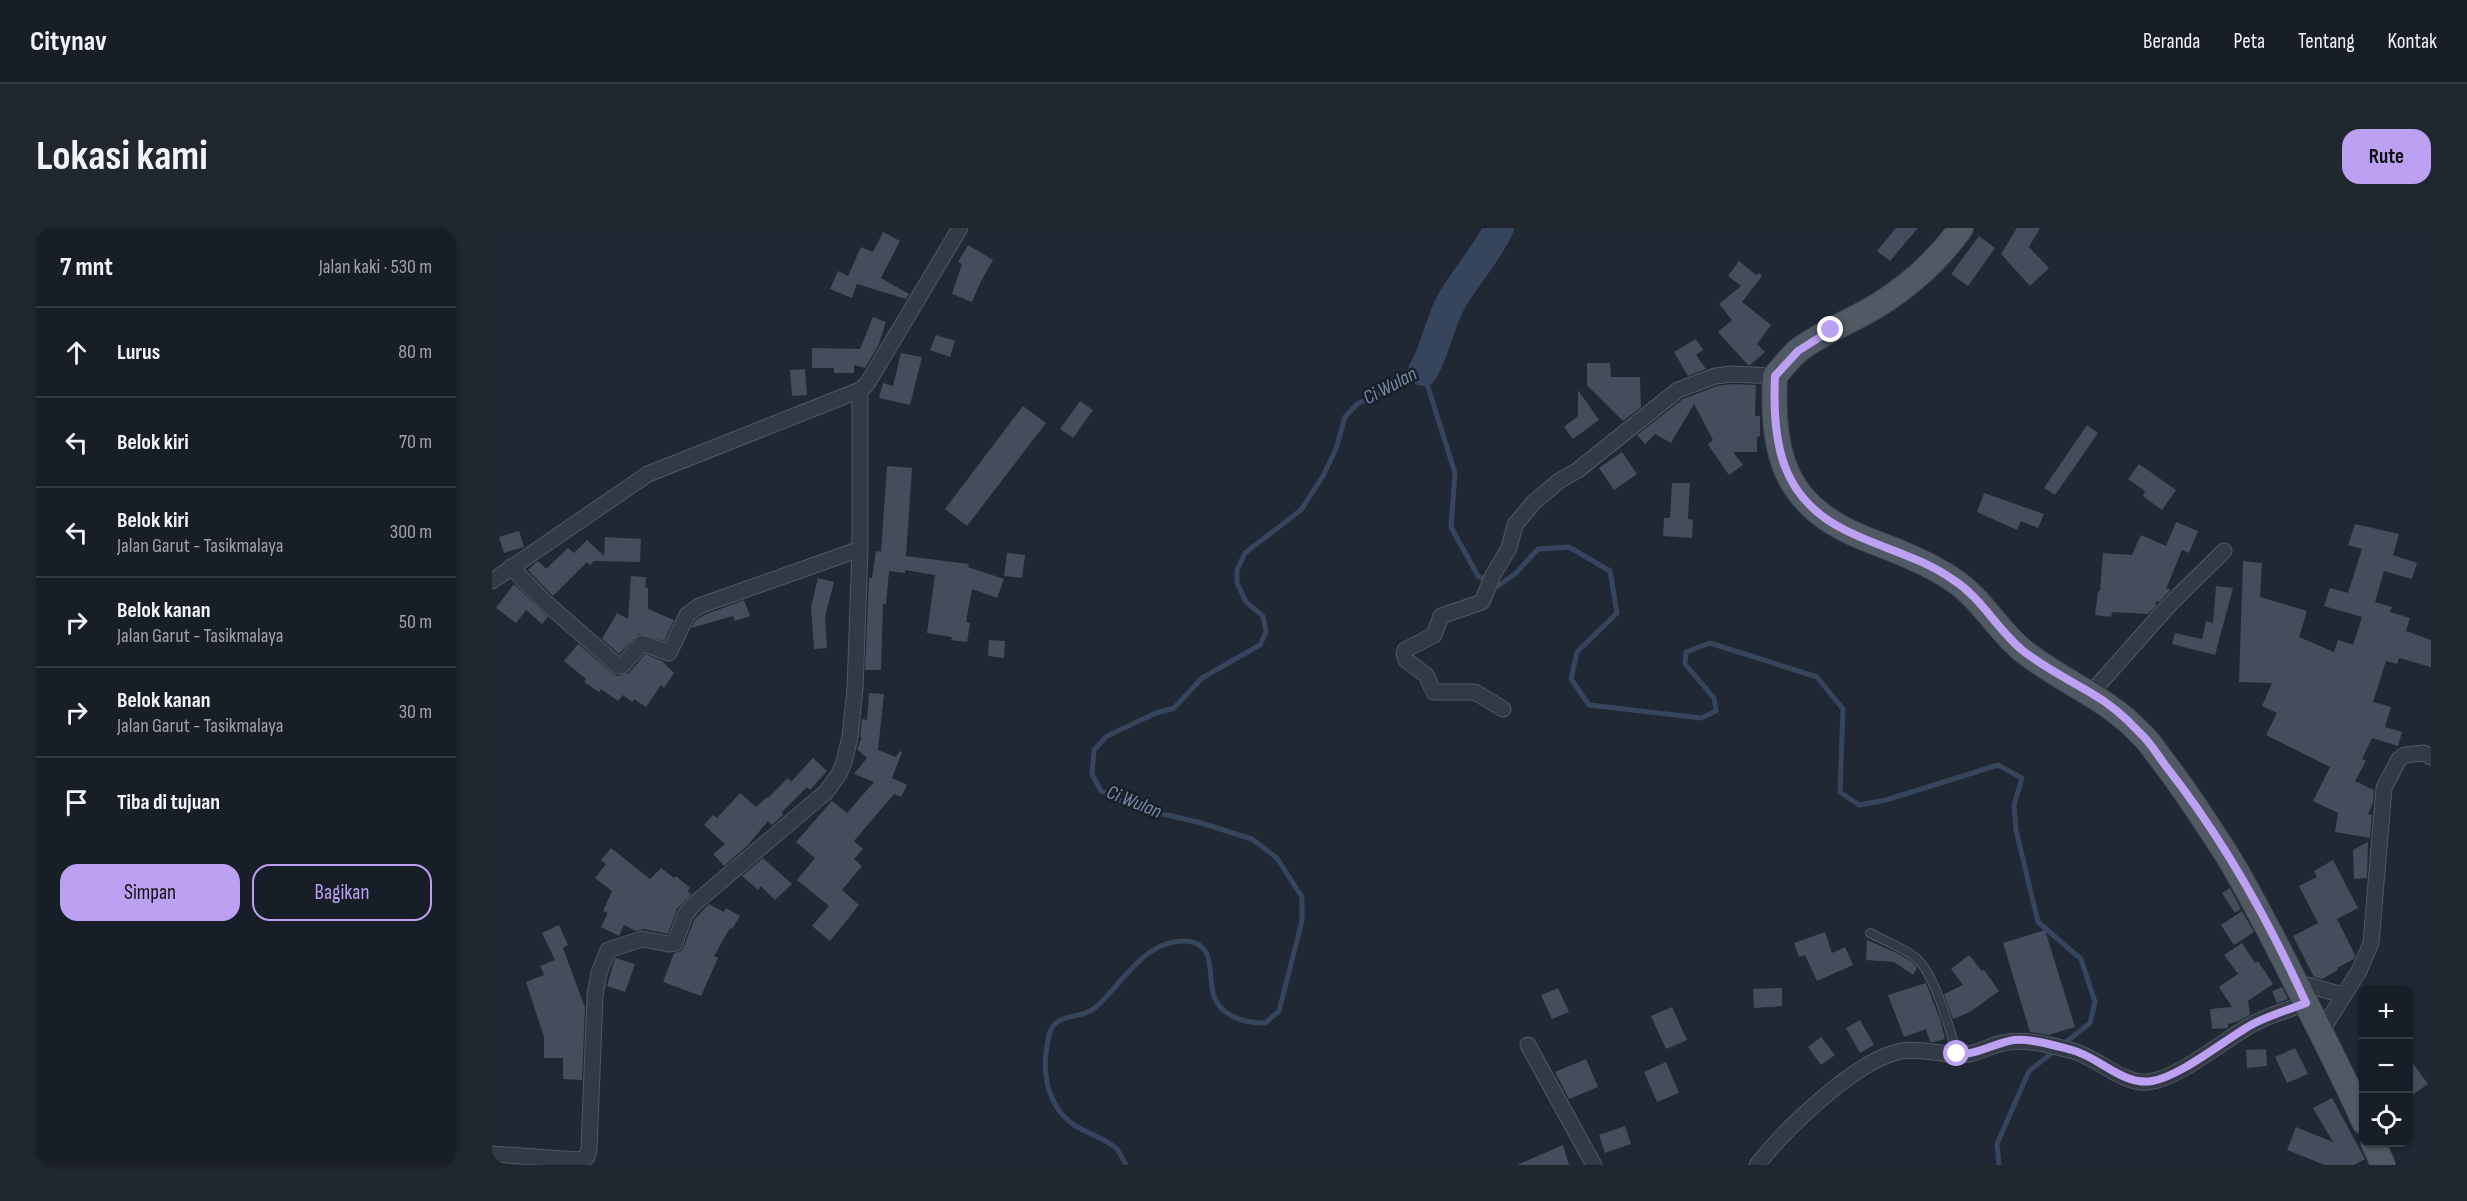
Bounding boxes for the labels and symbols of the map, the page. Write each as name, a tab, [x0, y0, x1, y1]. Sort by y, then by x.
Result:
route end	[1817, 316, 1843, 342]
water label: Ci Wulan	[1359, 362, 1421, 410]
water label: Ci Wulan	[1103, 780, 1165, 824]
route start	[1943, 1040, 1969, 1066]

